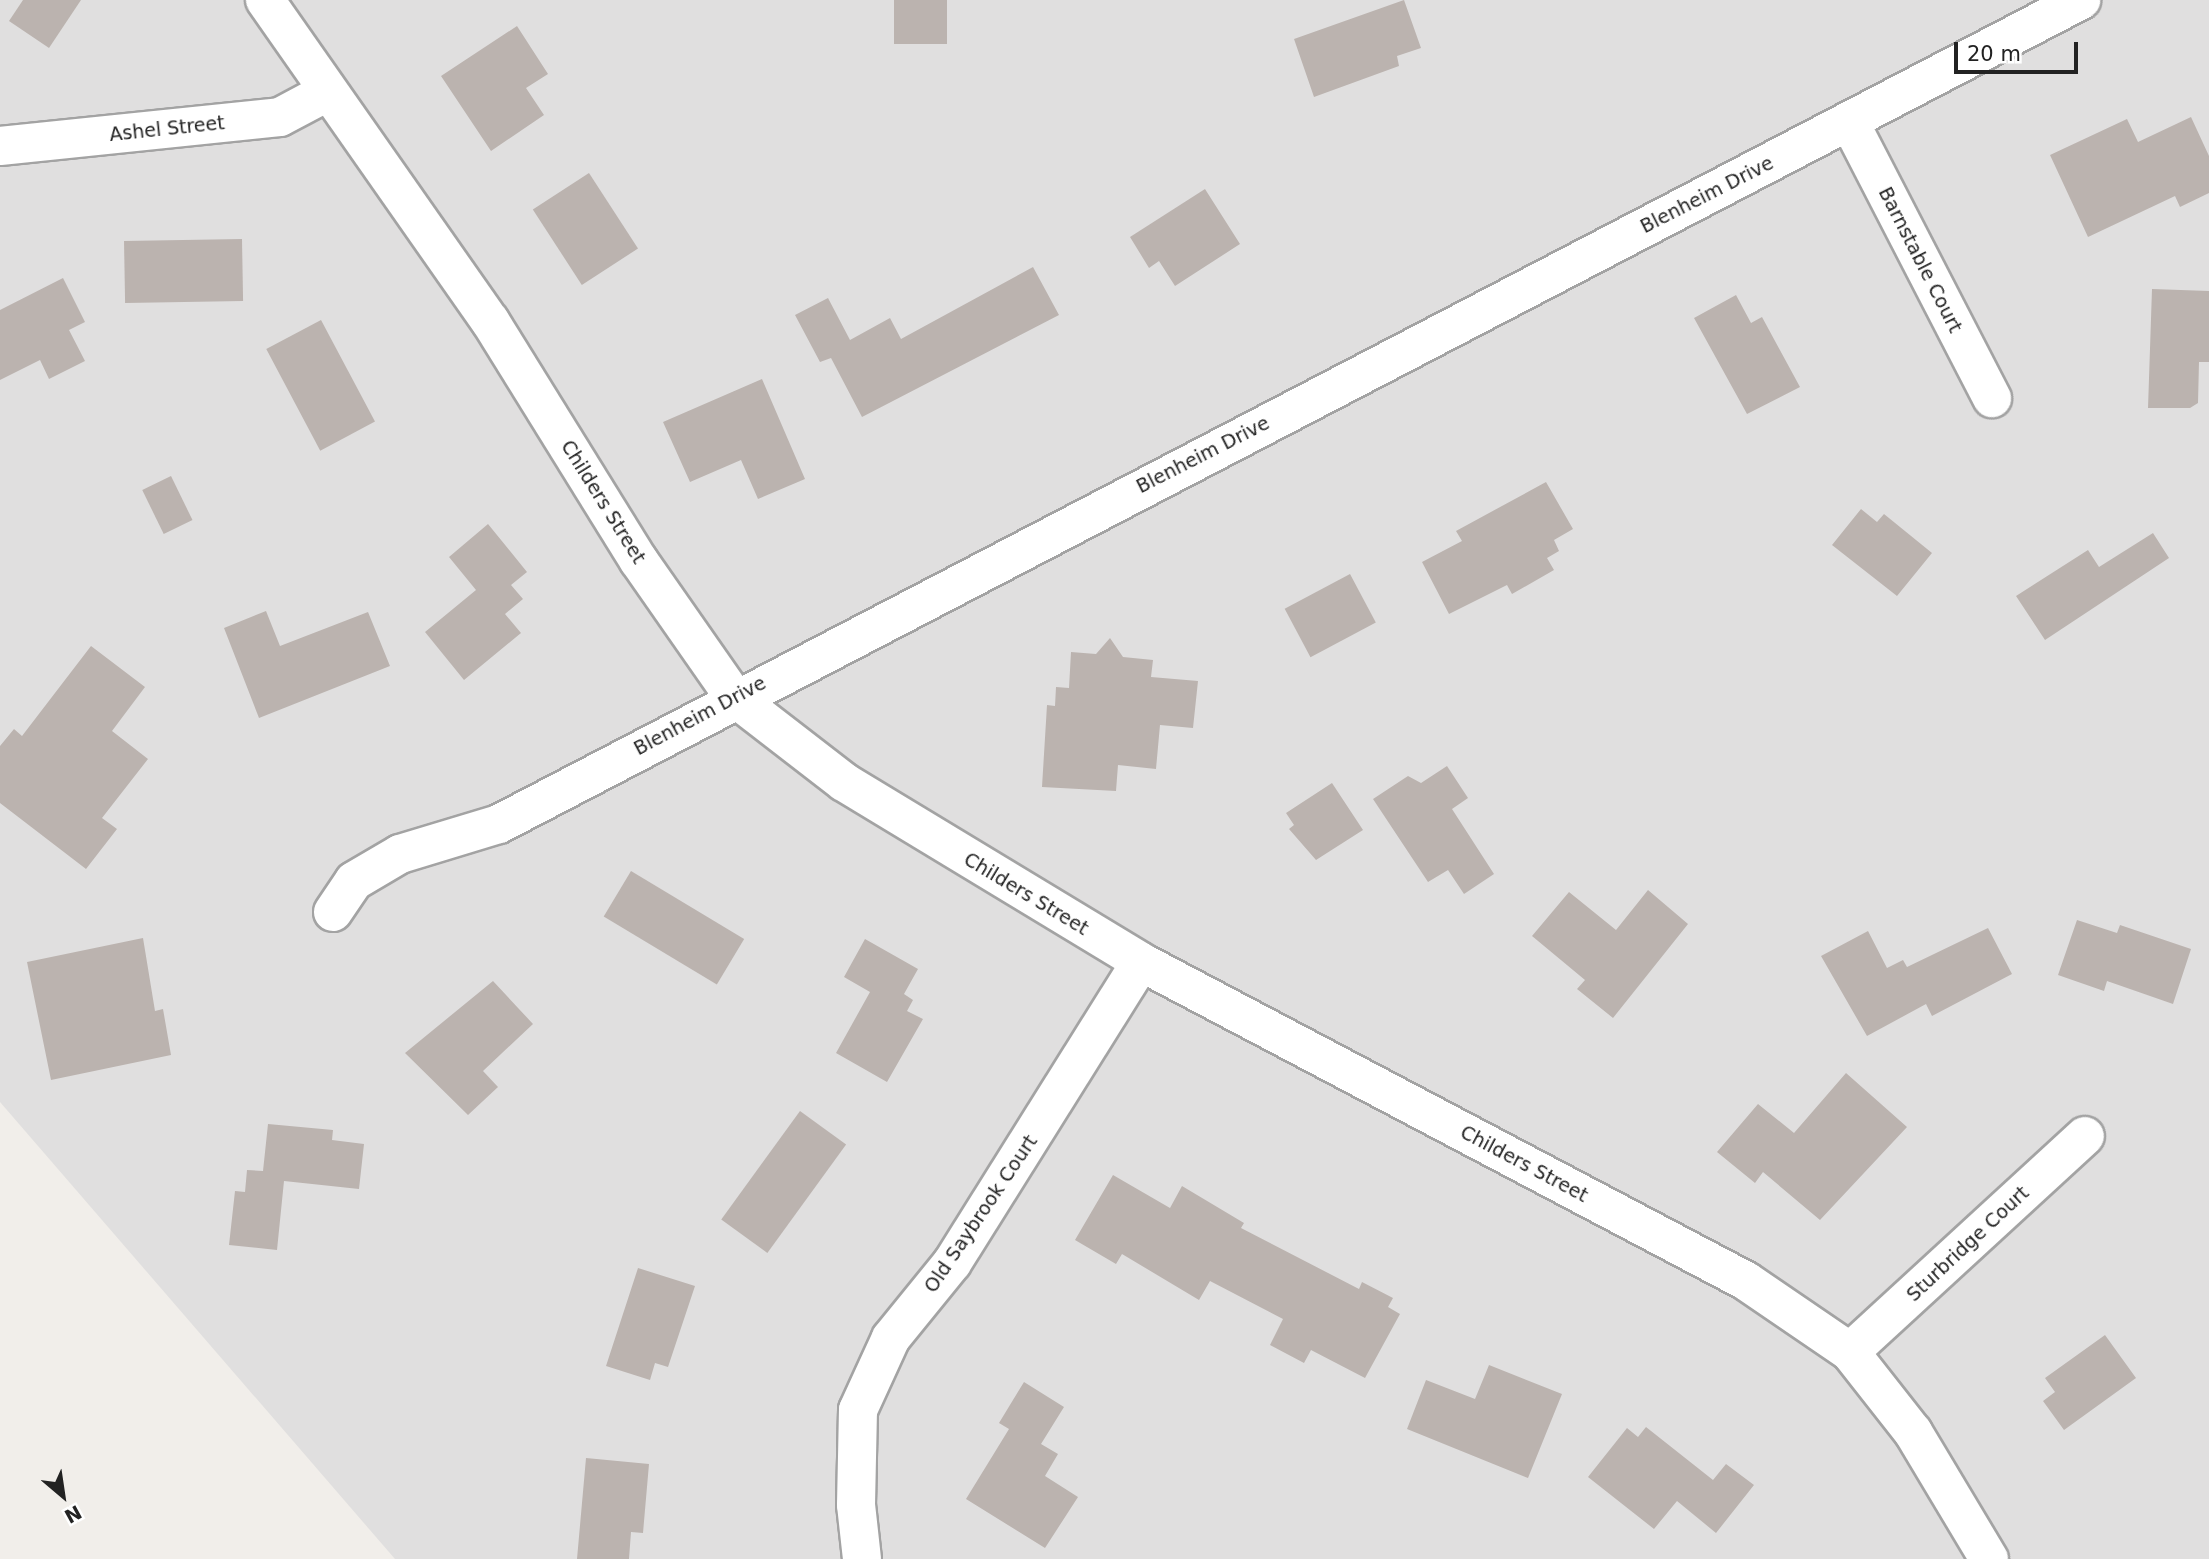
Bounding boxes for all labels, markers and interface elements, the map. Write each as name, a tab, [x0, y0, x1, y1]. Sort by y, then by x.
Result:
scale bar	[1957, 28, 2081, 72]
text: 20 m	[1967, 42, 2021, 66]
street label: Ashel Street	[108, 112, 226, 146]
street label: Blenheim Drive	[1637, 152, 1777, 238]
street label: Barnstable Court	[1873, 183, 1967, 337]
street label: Blenheim Drive	[1133, 412, 1273, 498]
street label: Childers Street	[556, 436, 650, 568]
street label: Blenheim Drive	[630, 672, 770, 760]
street label: Childers Street	[960, 848, 1092, 940]
street label: Childers Street	[1456, 1121, 1592, 1207]
street label: Old Saybrook Court	[920, 1131, 1042, 1297]
street label: Sturbridge Court	[1902, 1182, 2034, 1306]
north arrow	[28, 1461, 98, 1531]
text: N	[61, 1501, 85, 1528]

